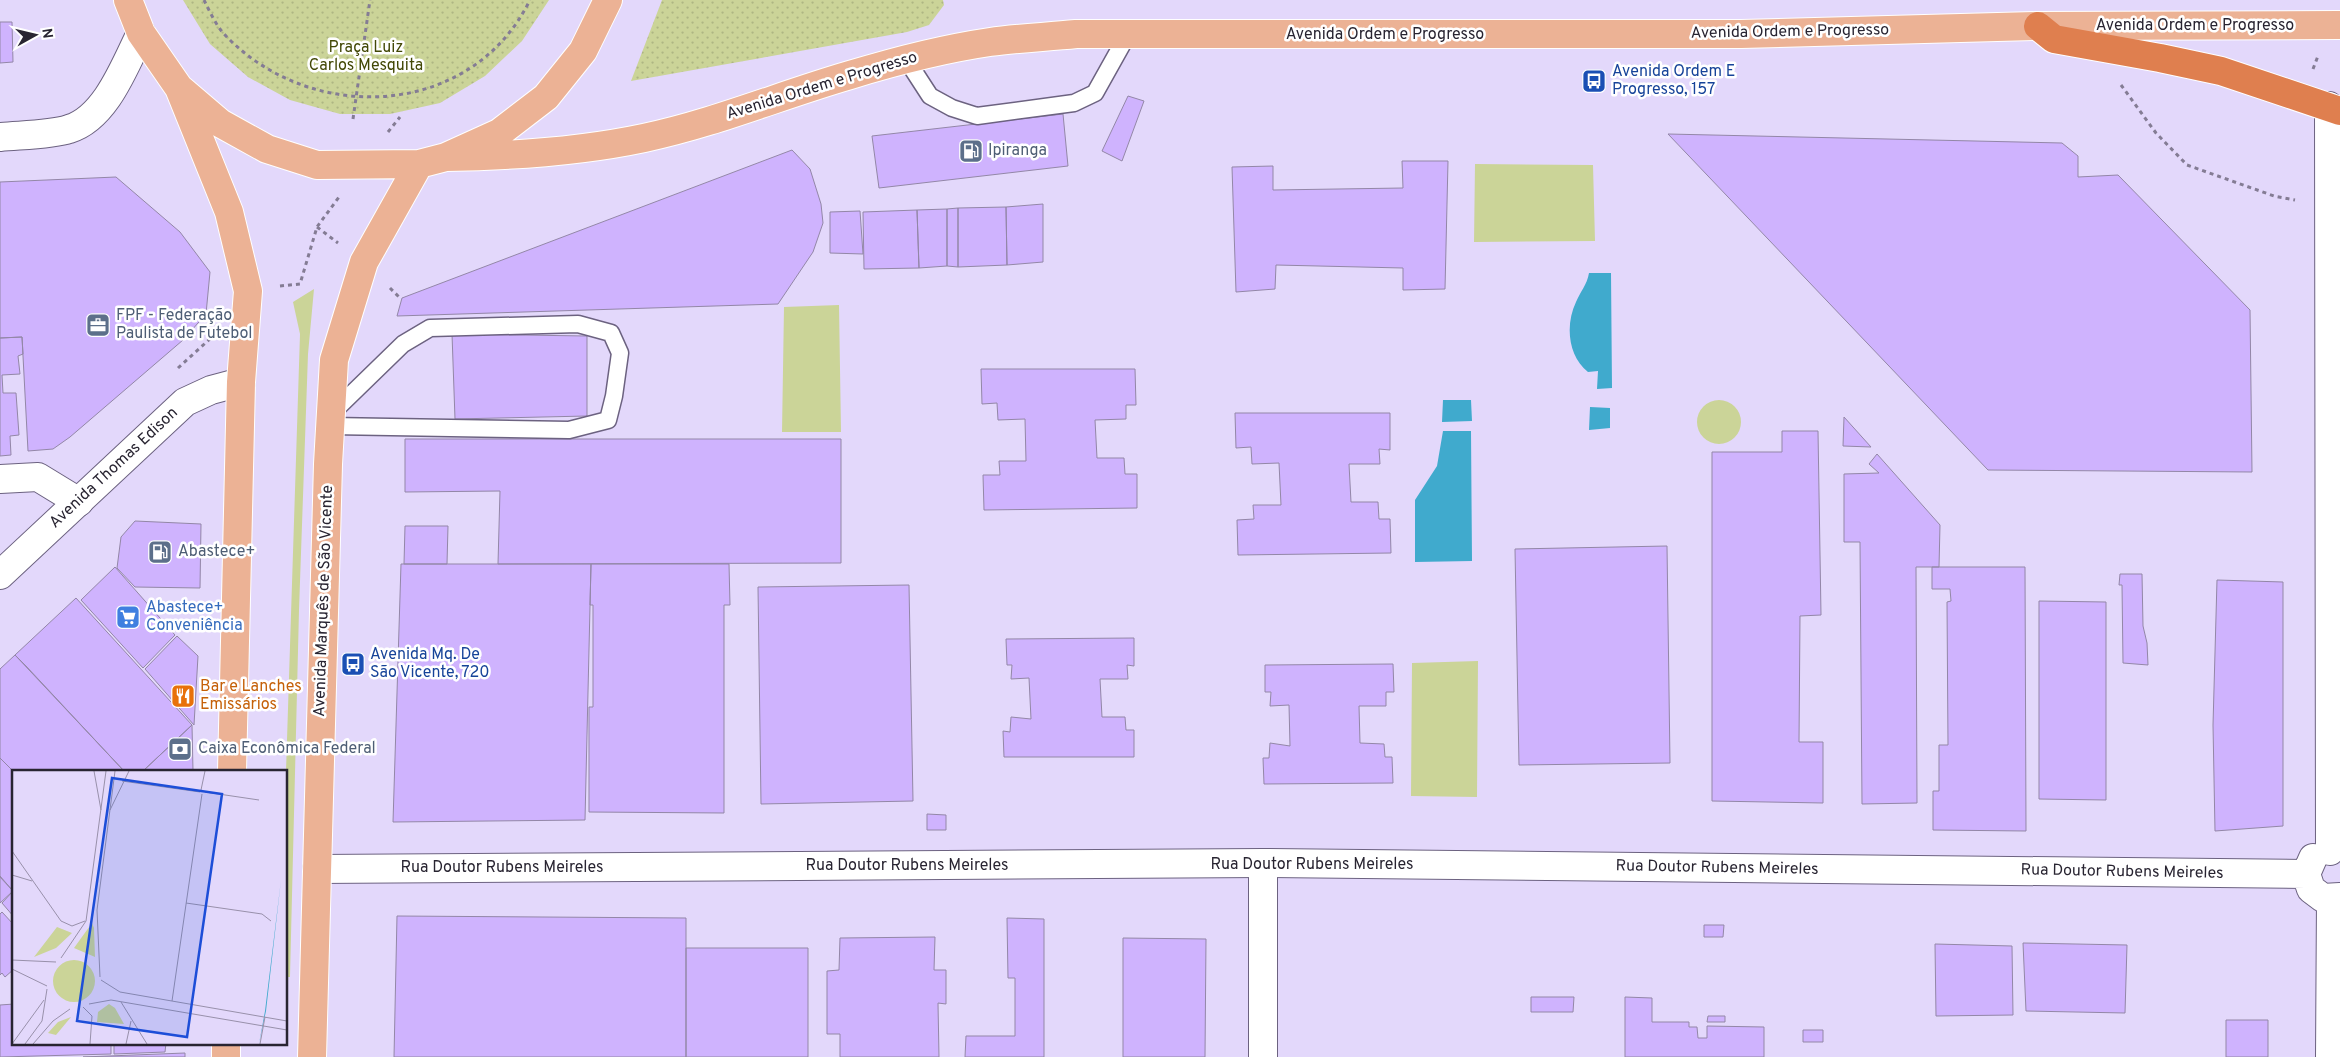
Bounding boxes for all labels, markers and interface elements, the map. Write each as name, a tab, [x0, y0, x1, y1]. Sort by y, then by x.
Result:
north arrow	[10, 10, 60, 60]
street label: Avenida Ordem e Progresso	[2096, 16, 2294, 36]
street label: Avenida Ordem e Progresso	[1691, 20, 1889, 44]
street label: Avenida Ordem e Progresso	[1286, 25, 1484, 45]
text: N	[37, 27, 56, 40]
park label: Praça Luiz Carlos Mesquita	[309, 38, 423, 76]
street label: Avenida Ordem e Progresso	[724, 47, 920, 125]
place label: Avenida Ordem E Progresso, 157	[1612, 62, 1735, 100]
bus stop icon: Avenida Ordem E Progresso, 157	[1581, 68, 1607, 94]
fuel station icon: Ipiranga	[958, 138, 984, 164]
place label: Ipiranga	[988, 141, 1047, 161]
place label: FPF - Federação Paulista de Futebol	[116, 306, 253, 344]
office icon: FPF - Federação Paulista de Futebol	[85, 312, 111, 338]
street label: Avenida Thomas Edison	[46, 403, 182, 533]
street label: Avenida Marquês de São Vicente	[310, 485, 338, 717]
fuel station icon: Abastece+	[147, 539, 173, 565]
place label: Abastece+	[178, 542, 256, 562]
place label: Abastece+ Conveniência	[146, 598, 243, 636]
supermarket icon: Abastece+ Conveniência	[115, 604, 141, 630]
place label: Avenida Mq. De São Vicente, 720	[370, 645, 490, 683]
bus stop icon: Avenida Mq. De São Vicente, 720	[340, 651, 366, 677]
place label: Bar e Lanches Emissários	[200, 677, 302, 715]
restaurant icon: Bar e Lanches Emissários	[170, 683, 196, 709]
bank icon: Caixa Econômica Federal	[167, 736, 193, 762]
place label: Caixa Econômica Federal	[198, 739, 376, 759]
inset map	[12, 770, 288, 1044]
street label: Rua Doutor Rubens Meireles	[1211, 855, 1413, 875]
street label: Rua Doutor Rubens Meireles	[806, 856, 1008, 876]
street label: Rua Doutor Rubens Meireles	[1615, 856, 1819, 880]
street label: Rua Doutor Rubens Meireles	[401, 858, 603, 878]
street label: Rua Doutor Rubens Meireles	[2020, 860, 2224, 884]

